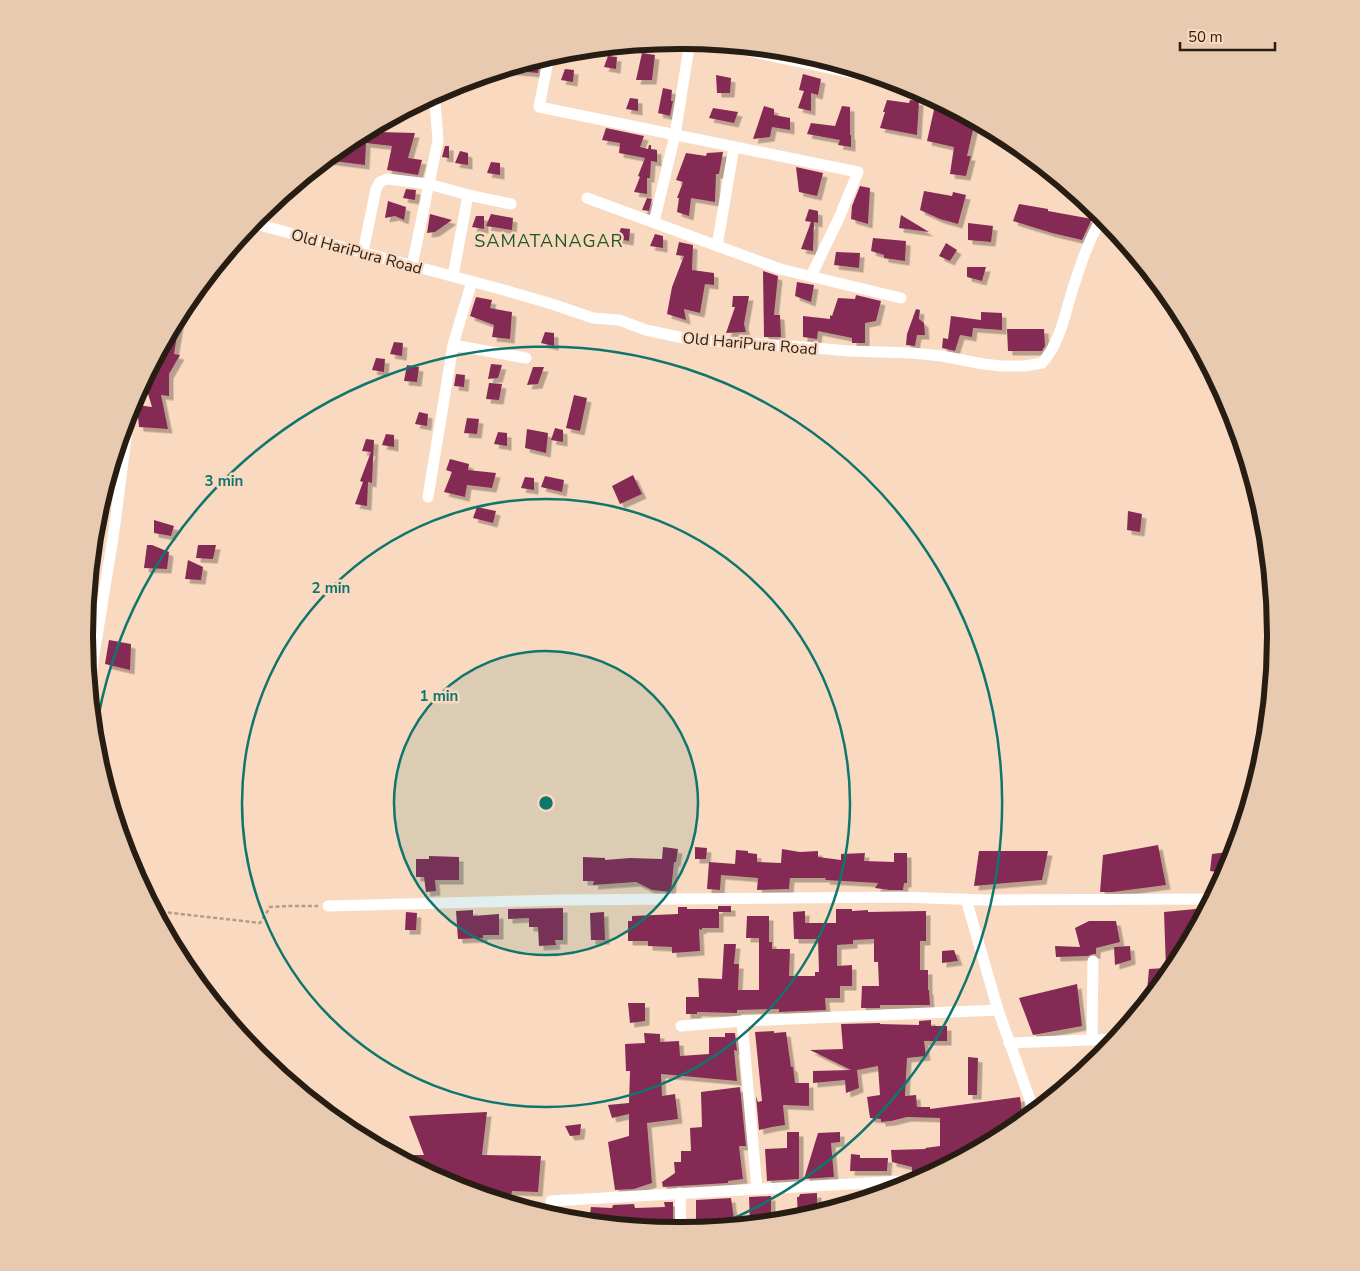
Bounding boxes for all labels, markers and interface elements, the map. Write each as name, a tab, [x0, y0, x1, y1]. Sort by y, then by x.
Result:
scale bar	[1180, 20, 1275, 52]
text: 50 m	[1188, 27, 1223, 47]
street label: Old HariPura Road	[289, 224, 425, 280]
district label: SAMATANAGAR	[474, 229, 624, 253]
street label: Old HariPura Road	[682, 327, 818, 361]
text: 3 min	[205, 471, 243, 491]
text: 2 min	[312, 578, 350, 598]
text: 1 min	[420, 686, 458, 706]
centre of rings	[537, 794, 555, 812]

